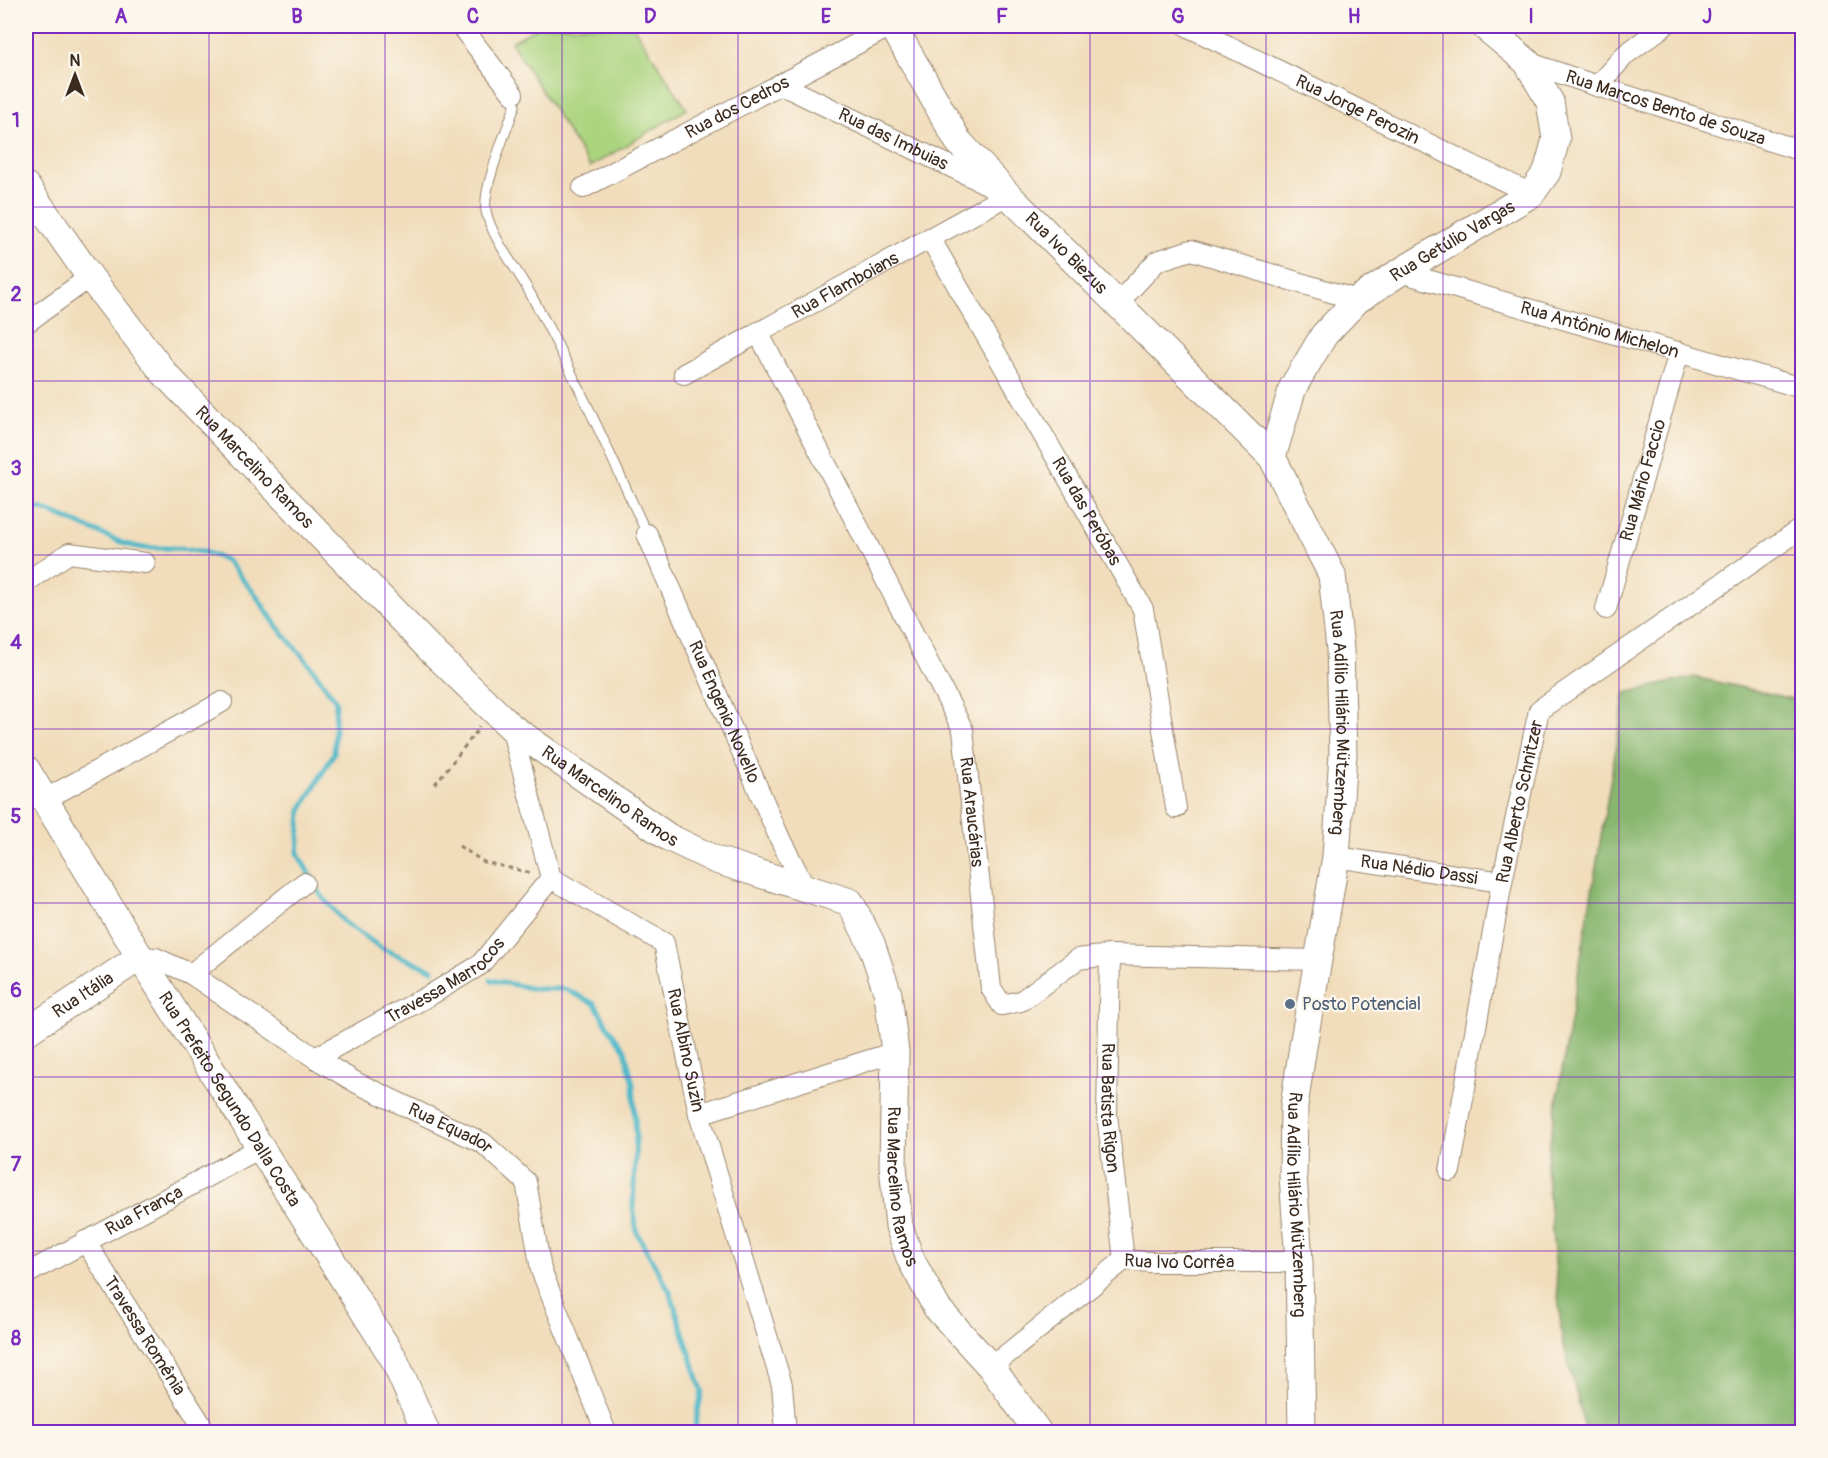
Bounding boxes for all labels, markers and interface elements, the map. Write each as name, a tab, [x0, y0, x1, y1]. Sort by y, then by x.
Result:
text: A	[115, 4, 128, 29]
text: B	[291, 4, 303, 29]
text: C	[467, 4, 479, 29]
text: D	[644, 4, 657, 29]
text: E	[821, 4, 832, 29]
text: F	[996, 4, 1008, 29]
text: G	[1171, 4, 1185, 29]
text: H	[1348, 4, 1361, 29]
text: I	[1528, 4, 1534, 29]
text: J	[1702, 4, 1712, 29]
north arrow	[45, 45, 105, 105]
text: N	[70, 51, 81, 71]
street label: Rua Marcos Bento de Souza	[1563, 65, 1769, 150]
street label: Rua Jorge Perozin	[1292, 69, 1424, 149]
street label: Rua dos Cedros	[681, 70, 793, 144]
street label: Rua das Imbuias	[835, 102, 952, 175]
text: 1	[12, 108, 20, 133]
street label: Rua Getúlio Vargas	[1386, 195, 1519, 287]
street label: Rua Ivo Biezus	[1020, 207, 1113, 299]
street label: Rua Flamboians	[788, 246, 903, 324]
text: 2	[10, 282, 22, 307]
street label: Rua Antônio Michelon	[1518, 296, 1682, 363]
street label: Rua Marcelino Ramos	[190, 401, 319, 533]
street label: Rua Mário Faccio	[1614, 416, 1671, 544]
street label: Rua das Peróbas	[1047, 453, 1127, 570]
text: 3	[10, 456, 22, 481]
street label: Rua Adílio Hilário Mützemberg	[1324, 609, 1355, 836]
text: 4	[10, 630, 22, 655]
street label: Rua Engenio Novello	[683, 637, 766, 787]
street label: Rua Alberto Schnitzer	[1491, 717, 1548, 885]
street label: Rua Marcelino Ramos	[537, 741, 682, 852]
street label: Rua Araucárias	[954, 756, 989, 868]
text: 5	[11, 804, 22, 829]
street label: Rua Nédio Dassi	[1359, 849, 1479, 890]
street label: Travessa Marrocos	[381, 932, 510, 1029]
street label: Rua Itália	[48, 966, 118, 1023]
text: 6	[10, 978, 22, 1003]
street label: Rua Albino Suzin	[662, 986, 710, 1114]
street label: Rua Prefeito Segundo Dalla Costa	[153, 987, 306, 1211]
place label: Posto Potencial	[1302, 993, 1421, 1016]
marker: Posto Potencial	[1283, 997, 1297, 1011]
street label: Rua Batista Rigon	[1095, 1043, 1125, 1174]
street label: Rua Adílio Hilário Mützemberg	[1281, 1090, 1311, 1318]
street label: Rua Equador	[404, 1098, 499, 1159]
street label: Rua Marcelino Ramos	[881, 1106, 924, 1270]
text: 7	[11, 1152, 22, 1177]
street label: Rua França	[101, 1180, 187, 1241]
street label: Rua Ivo Corrêa	[1123, 1249, 1234, 1274]
street label: Travessa Romênia	[99, 1272, 191, 1399]
text: 8	[11, 1326, 21, 1351]

